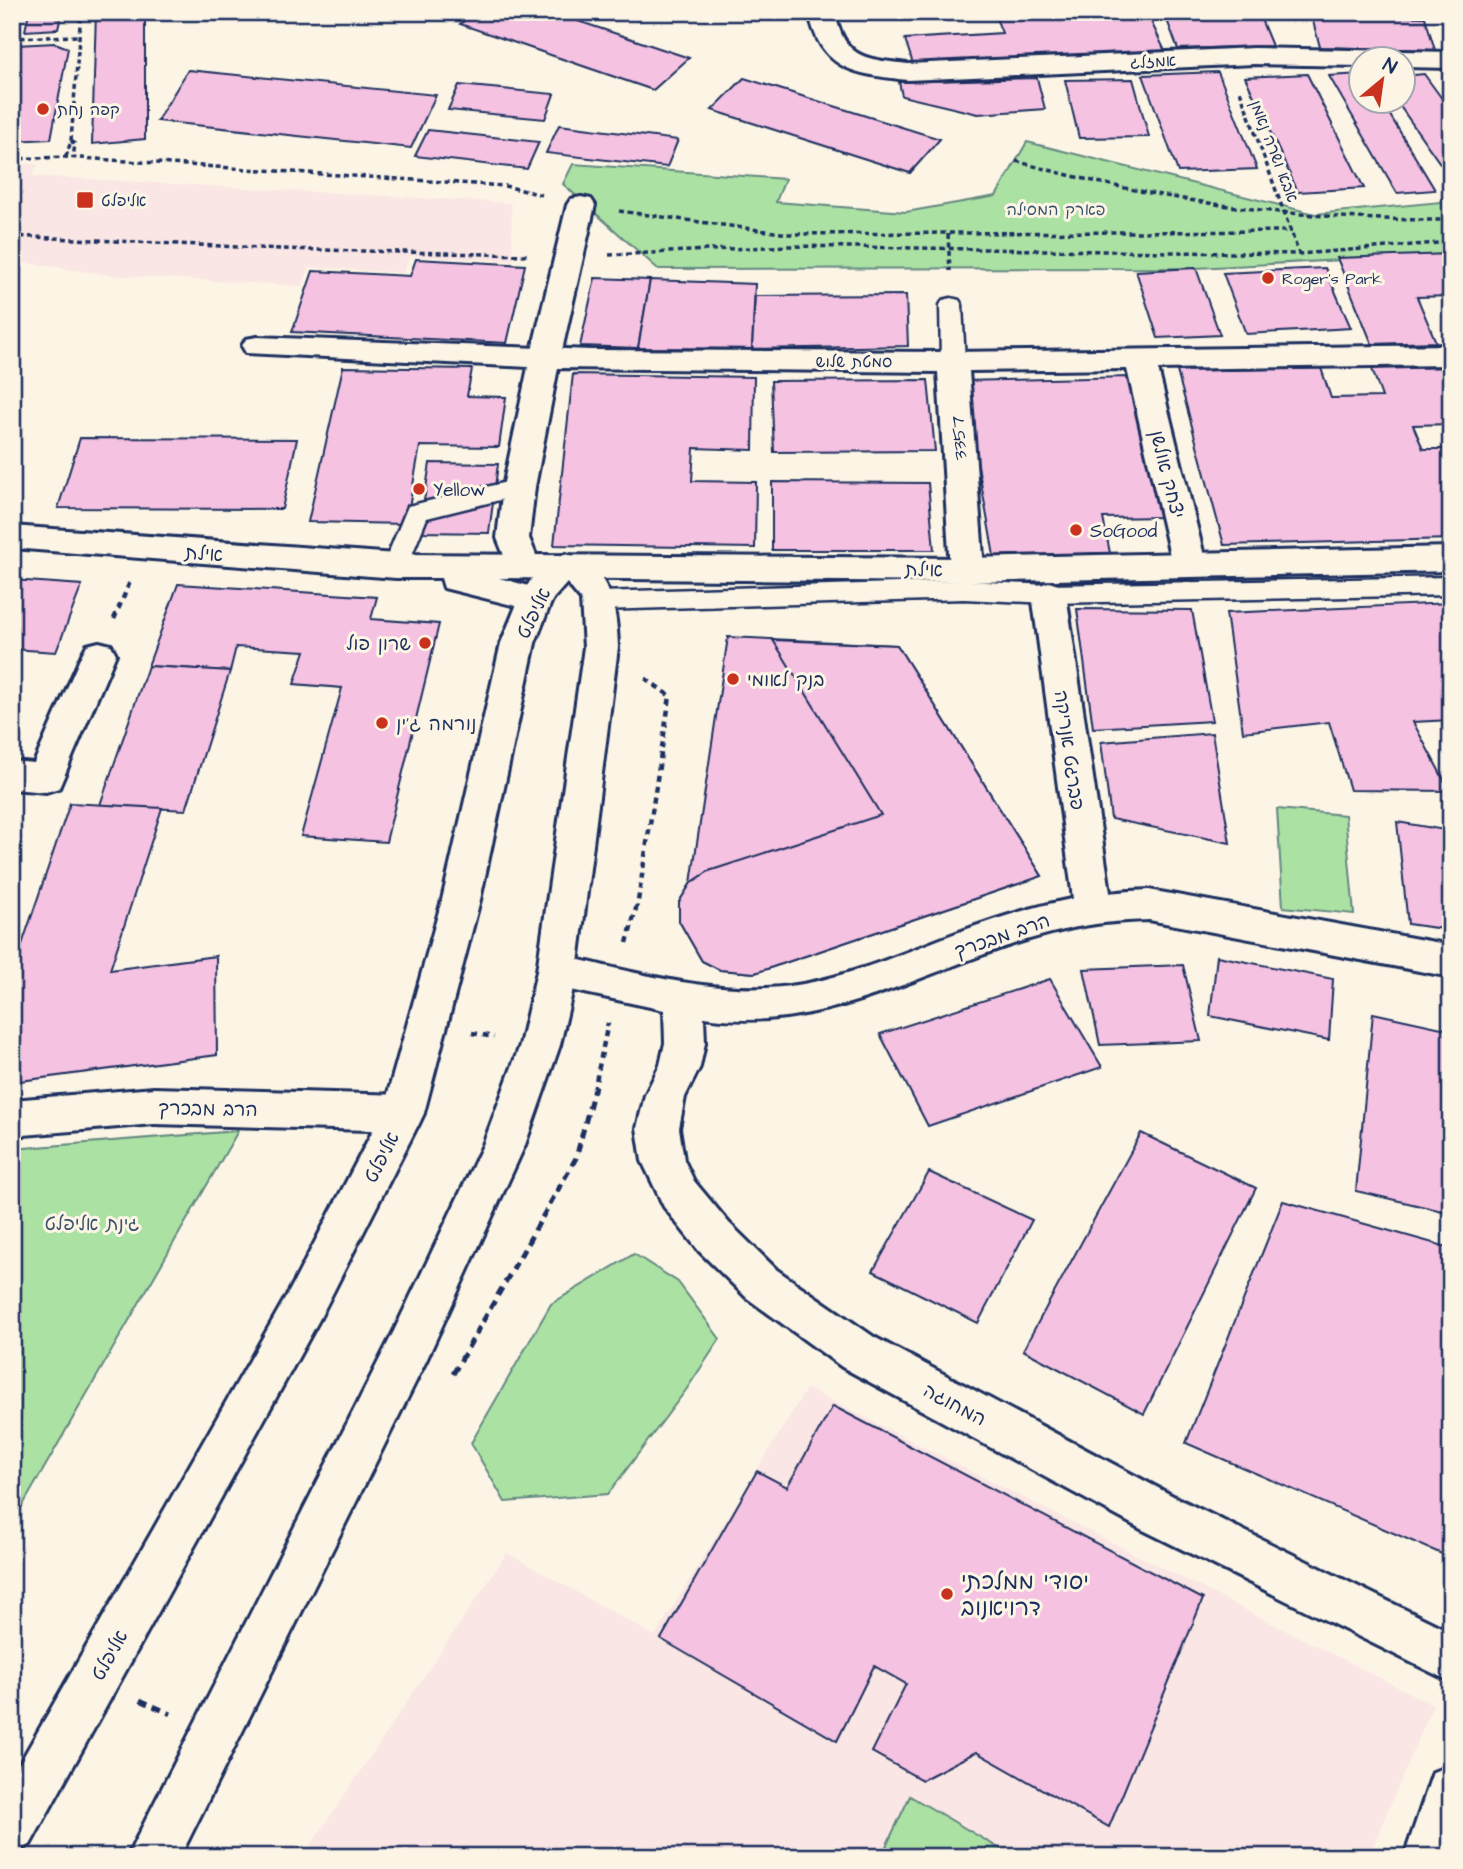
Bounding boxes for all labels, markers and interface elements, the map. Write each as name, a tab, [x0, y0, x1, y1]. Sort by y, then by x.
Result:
north arrow	[1348, 46, 1418, 116]
street label: אמזלג	[1129, 50, 1177, 74]
text: N	[1378, 52, 1401, 81]
street label: אבא ושרה נאמן	[1244, 97, 1304, 206]
place label: קפה נחת	[57, 99, 120, 121]
marker: קפה נחת	[35, 101, 51, 117]
marker: אליפלט	[75, 190, 95, 210]
place label: אליפלט	[101, 190, 146, 212]
park label: פארק המסילה	[1007, 199, 1106, 221]
place label: Roger's Park	[1282, 268, 1382, 291]
marker: Roger's Park	[1260, 270, 1276, 286]
street label: סמטת שלוש	[816, 351, 892, 373]
street label: 3357	[944, 414, 975, 461]
street label: יצחק אולשן	[1143, 427, 1191, 521]
place label: Yellow	[433, 477, 485, 504]
marker: Yellow	[411, 481, 427, 497]
place label: SoGood	[1090, 518, 1157, 545]
marker: SoGood	[1068, 522, 1084, 538]
street label: אילת	[183, 540, 224, 569]
street label: אילת	[904, 557, 943, 584]
street label: אליפלט	[510, 584, 558, 644]
place label: שרון פול	[346, 631, 411, 658]
marker: שרון פול	[417, 635, 433, 651]
place label: בנק לאומי	[747, 667, 824, 694]
marker: בנק לאומי	[725, 671, 741, 687]
street label: פברגט אנריקה	[1047, 689, 1090, 812]
place label: נורמה ג'ין	[396, 711, 477, 738]
marker: נורמה ג'ין	[374, 715, 390, 731]
street label: הרב מבכרך	[951, 907, 1054, 965]
street label: הרב מבכרך	[158, 1095, 258, 1124]
street label: אליפלט	[358, 1128, 407, 1188]
park label: גינת אליפלט	[44, 1211, 140, 1238]
street label: המחוגה	[918, 1377, 991, 1433]
place label: יסודי ממלכתי דרויאנוב	[961, 1566, 1089, 1624]
marker: יסודי ממלכתי דרויאנוב	[939, 1586, 955, 1602]
street label: אליפלט	[85, 1626, 135, 1686]

